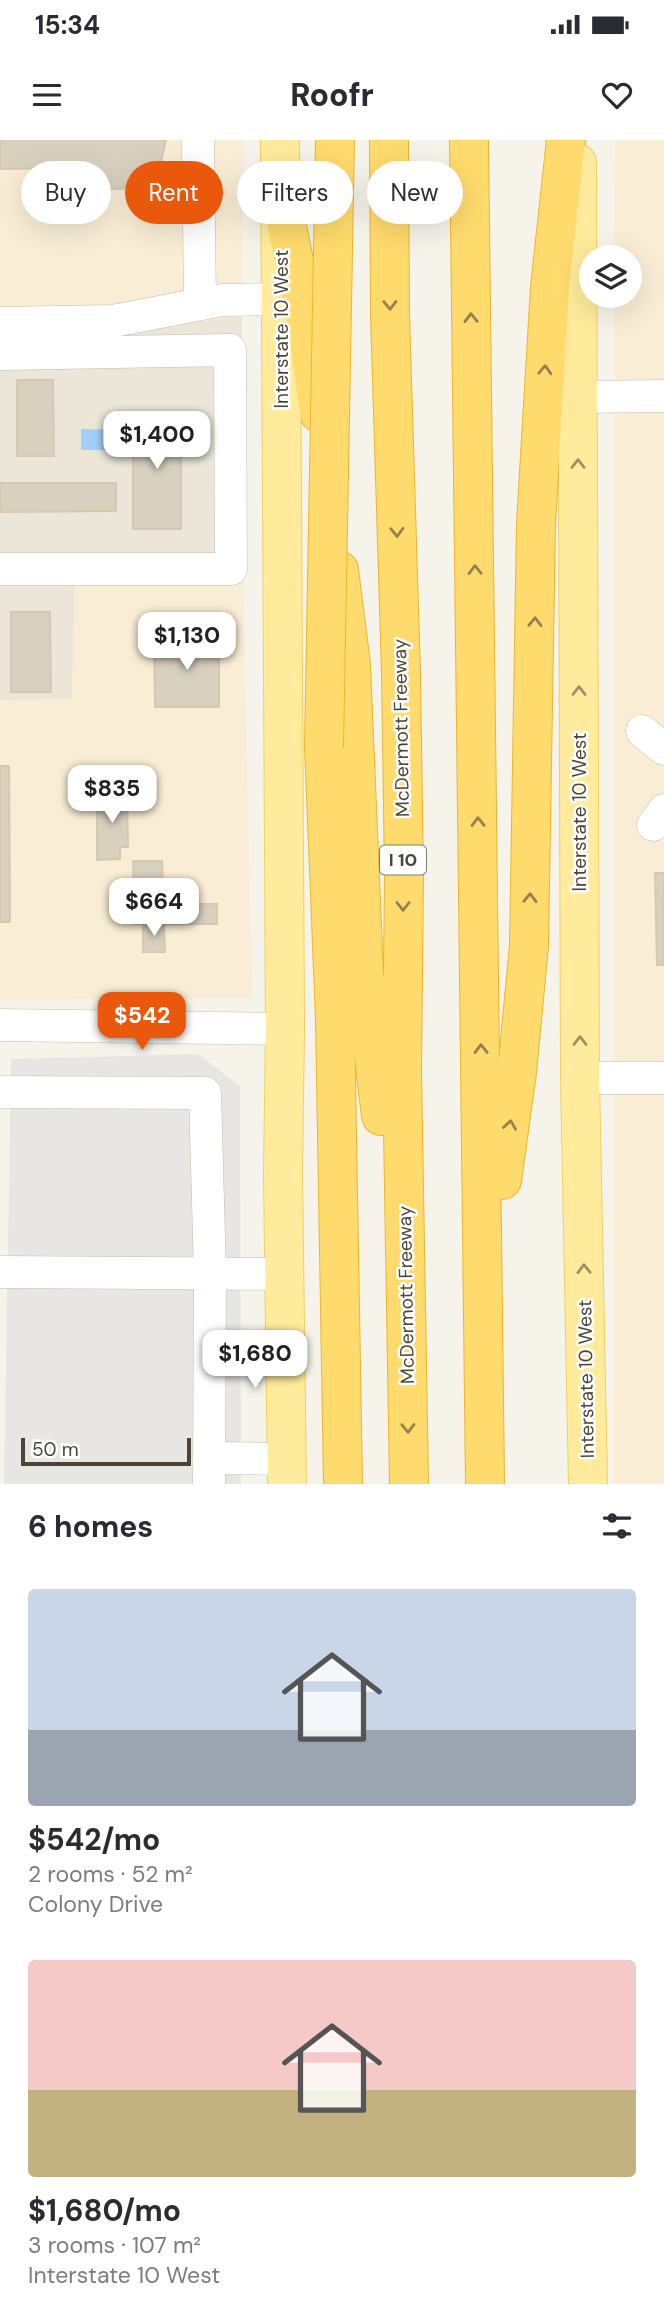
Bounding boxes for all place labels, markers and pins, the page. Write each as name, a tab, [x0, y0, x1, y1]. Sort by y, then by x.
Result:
pin: $1,400	[100, 412, 214, 471]
pin: $1,130	[130, 612, 244, 672]
pin: $835	[71, 766, 153, 825]
pin: $664	[113, 878, 195, 938]
pin: $542	[101, 992, 183, 1052]
pin: $1,680	[198, 1330, 312, 1390]

